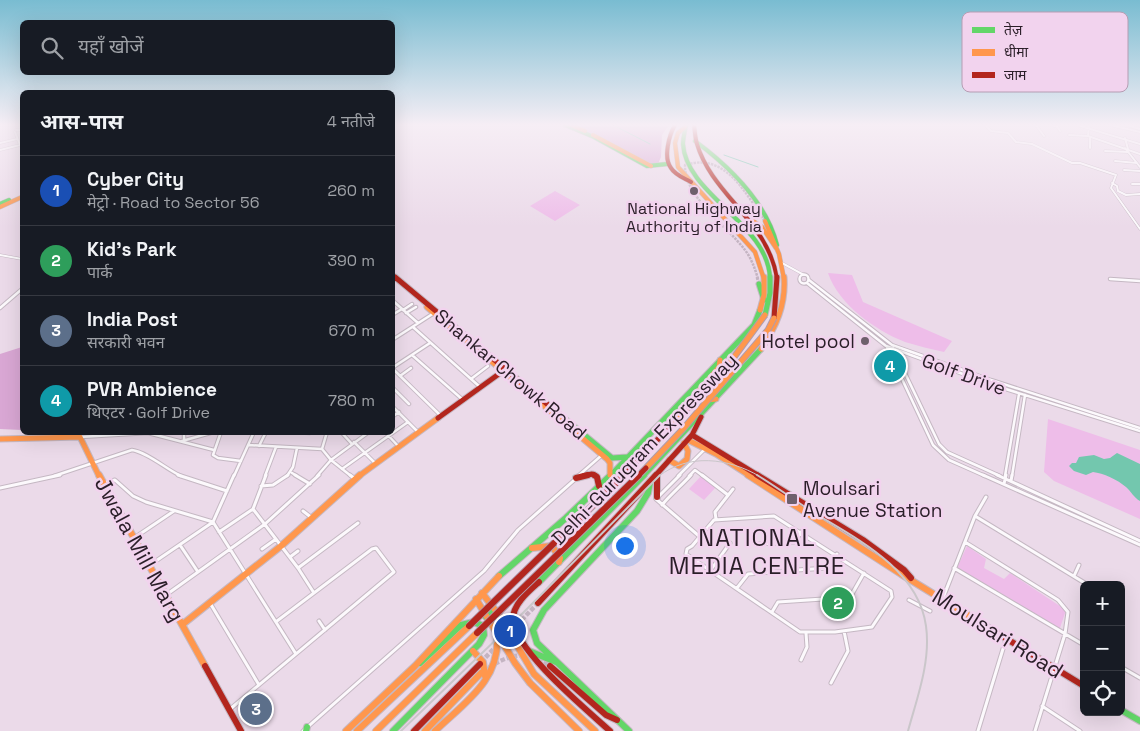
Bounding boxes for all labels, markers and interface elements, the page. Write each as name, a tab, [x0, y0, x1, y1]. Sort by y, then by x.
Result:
legend	[962, 12, 1128, 92]
search box	[20, 20, 395, 75]
text: तेज़	[1004, 21, 1023, 39]
icon: search	[38, 34, 66, 62]
text: यहाँ खोजें	[78, 34, 143, 59]
text: धीमा	[1004, 43, 1029, 61]
text: जाम	[1004, 66, 1027, 84]
text: आस-पास	[40, 108, 123, 135]
text: 4 नतीजे	[327, 111, 375, 132]
text: Cyber City	[87, 167, 184, 192]
text: 1	[52, 180, 60, 201]
text: 260 m	[327, 180, 375, 201]
marker: National Highway Authority of India	[688, 185, 700, 197]
text: मेट्रो · Road to Sector 56	[87, 192, 259, 213]
place label: National Highway Authority of India	[626, 198, 762, 237]
text: Kid's Park	[87, 237, 177, 262]
text: 2	[51, 250, 61, 271]
text: 390 m	[327, 250, 375, 271]
text: पार्क	[87, 262, 113, 283]
street label: Shankar Chowk Road	[429, 303, 592, 445]
text: India Post	[87, 307, 178, 332]
text: 3	[51, 320, 61, 341]
text: 670 m	[328, 320, 375, 341]
place label: Hotel pool	[762, 329, 855, 354]
text: सरकारी भवन	[87, 332, 165, 353]
marker: Hotel pool	[859, 335, 871, 347]
pin: 4	[874, 347, 906, 385]
street label: Delhi-Gurugram Expressway	[546, 348, 743, 551]
street label: Golf Drive	[918, 348, 1009, 401]
text: PVR Ambience	[87, 377, 217, 402]
text: 4	[51, 390, 61, 411]
text: 780 m	[328, 390, 375, 411]
text: थिएटर · Golf Drive	[87, 402, 210, 423]
street label: Jwala Mill Marg	[89, 472, 191, 626]
place label: Moulsari Avenue Station	[803, 476, 942, 523]
marker: Moulsari Avenue Station	[785, 492, 799, 506]
district label: NATIONAL MEDIA CENTRE	[669, 522, 845, 581]
your location	[612, 533, 638, 559]
map controls	[1080, 581, 1125, 716]
button: +	[1080, 581, 1125, 626]
street label: Moulsari Road	[927, 582, 1069, 684]
pin: 2	[822, 584, 854, 622]
pin: 1	[494, 612, 526, 650]
button: −	[1080, 626, 1125, 671]
button: locate	[1080, 671, 1125, 716]
pin: 3	[240, 690, 272, 728]

